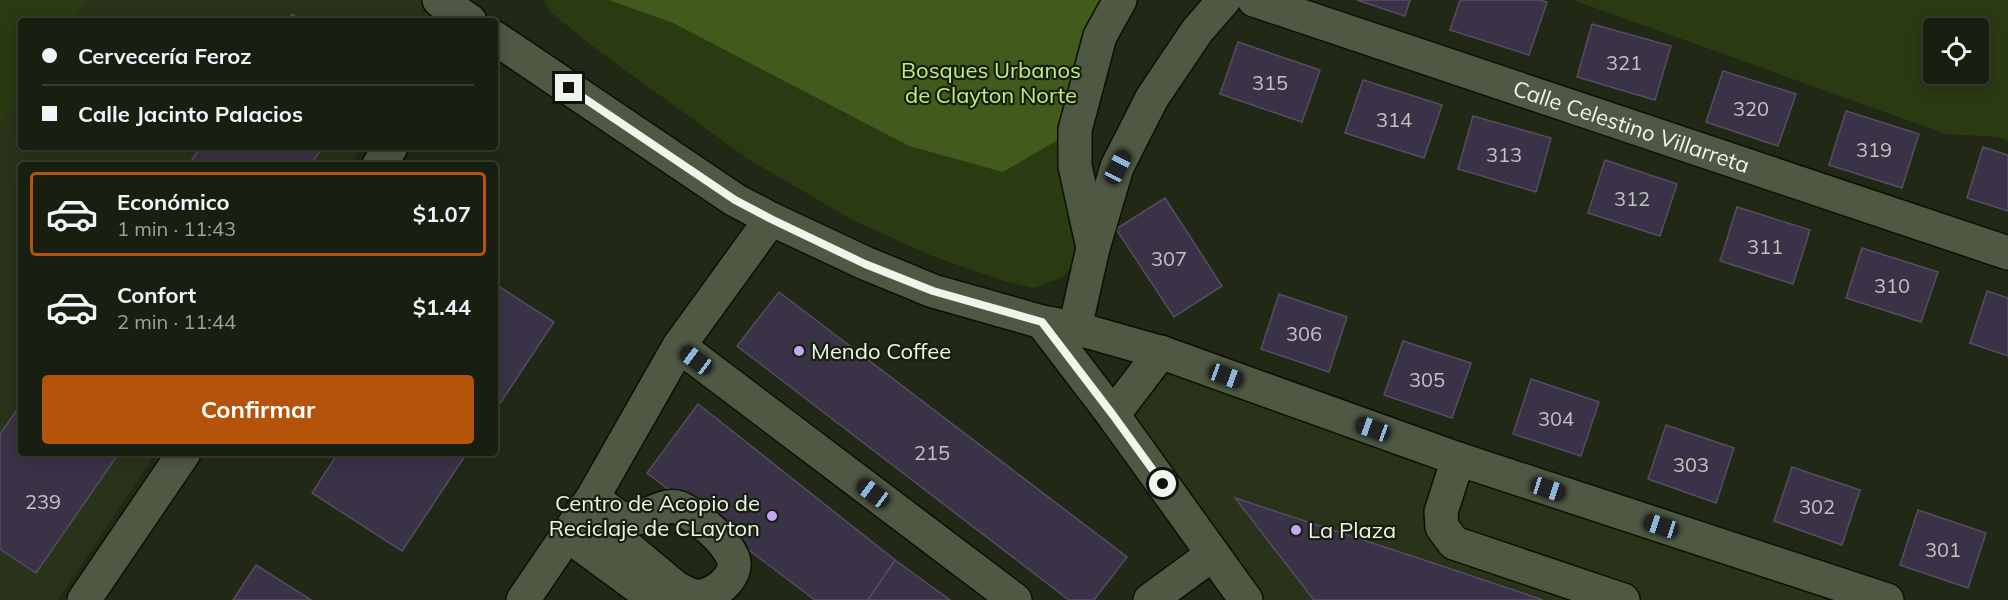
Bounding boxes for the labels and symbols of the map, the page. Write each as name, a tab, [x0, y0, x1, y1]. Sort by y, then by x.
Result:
house number: 321	[1606, 50, 1642, 75]
park label: Bosques Urbanos de Clayton Norte	[901, 56, 1081, 109]
house number: 315	[1252, 70, 1288, 95]
route end	[555, 74, 582, 101]
street label: Calle Celestino Villarreta	[1509, 74, 1753, 179]
house number: 320	[1733, 96, 1769, 121]
house number: 314	[1376, 107, 1412, 132]
house number: 319	[1856, 137, 1892, 162]
house number: 313	[1486, 142, 1522, 167]
car	[1102, 147, 1134, 187]
house number: 312	[1614, 186, 1650, 211]
house number: 311	[1747, 234, 1783, 259]
house number: 307	[1151, 246, 1187, 271]
house number: 310	[1874, 273, 1910, 298]
house number: 306	[1286, 321, 1322, 346]
place label: Mendo Coffee	[811, 337, 951, 365]
car	[676, 342, 716, 378]
marker: Mendo Coffee	[792, 344, 806, 358]
car	[1206, 361, 1246, 391]
house number: 305	[1409, 367, 1445, 392]
house number: 304	[1538, 406, 1574, 431]
car	[1353, 414, 1393, 444]
house number: 215	[914, 440, 950, 465]
house number: 303	[1673, 452, 1709, 477]
route start	[1149, 470, 1176, 497]
car	[853, 475, 893, 511]
car	[1528, 475, 1568, 503]
house number: 239	[25, 489, 61, 514]
place label: Centro de Acopio de Reciclaje de CLayton	[549, 489, 760, 542]
house number: 302	[1799, 494, 1835, 519]
marker: Centro de Acopio de Reciclaje de CLayton	[765, 509, 779, 523]
car	[1641, 512, 1681, 540]
place label: La Plaza	[1308, 516, 1396, 544]
marker: La Plaza	[1289, 523, 1303, 537]
house number: 301	[1925, 537, 1961, 562]

